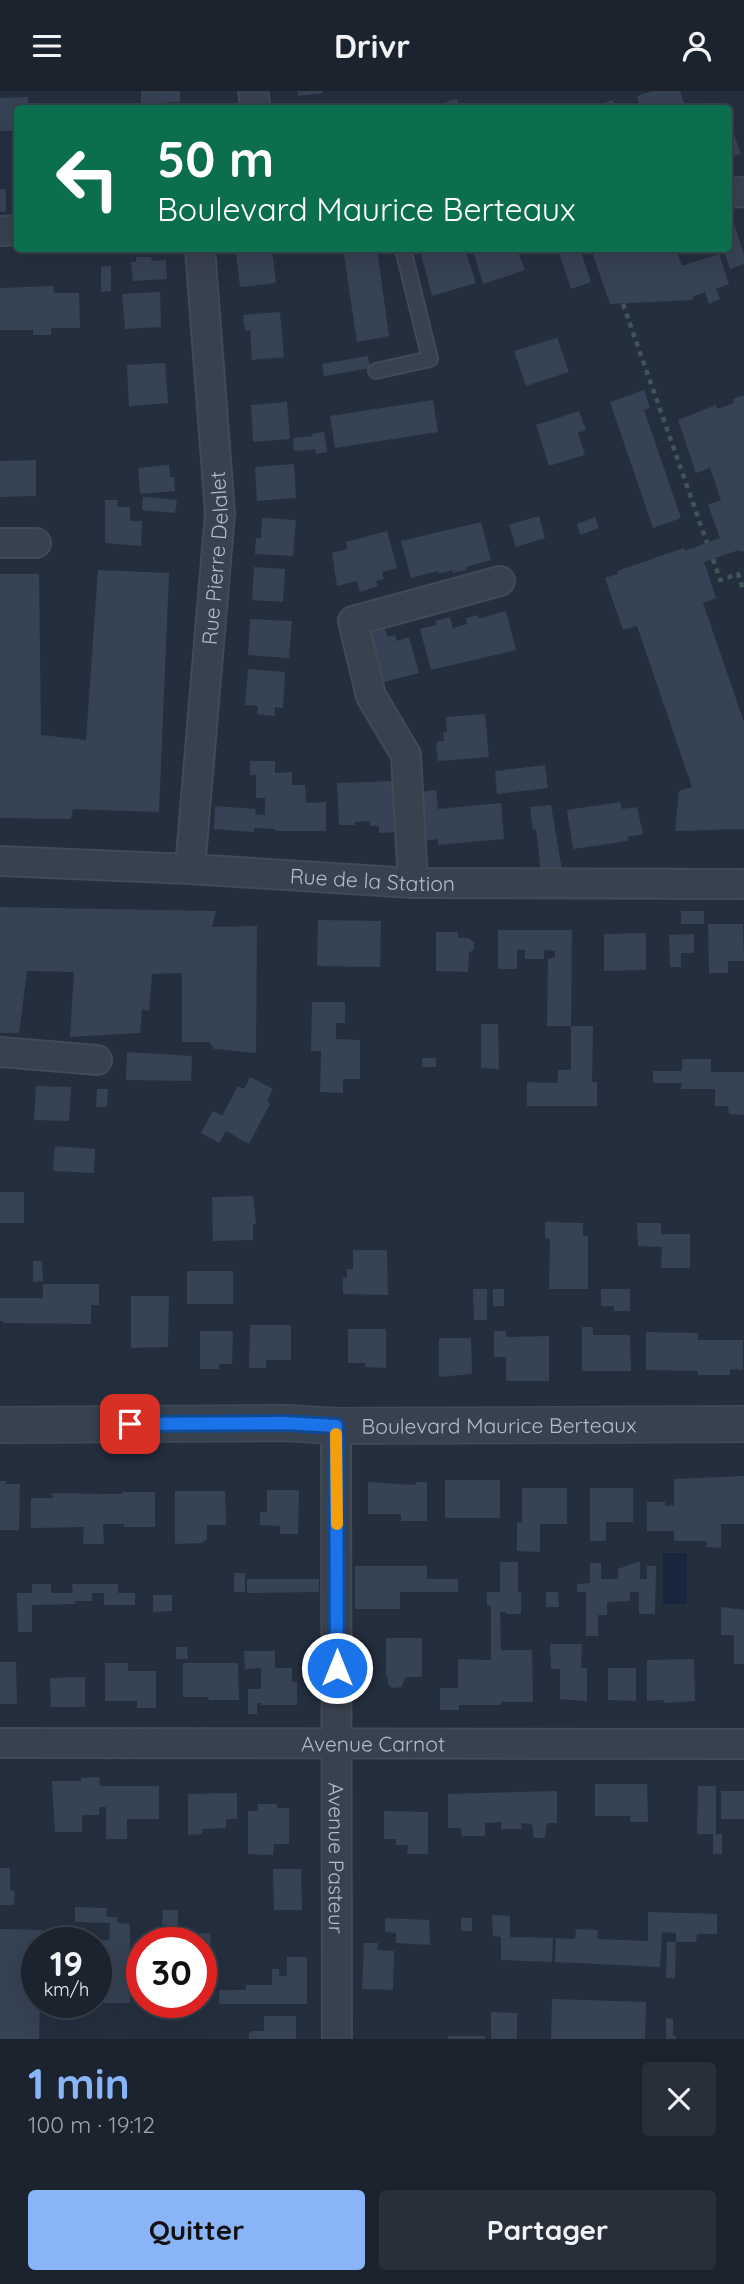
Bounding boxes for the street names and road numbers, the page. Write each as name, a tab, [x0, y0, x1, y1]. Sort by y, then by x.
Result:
street label: Rue Pierre Delalet	[196, 470, 233, 646]
street label: Rue de la Station	[289, 862, 455, 896]
street label: Boulevard Maurice Berteaux	[361, 1412, 636, 1439]
street label: Avenue Carnot	[301, 1730, 445, 1757]
street label: Avenue Pasteur	[324, 1782, 350, 1934]

